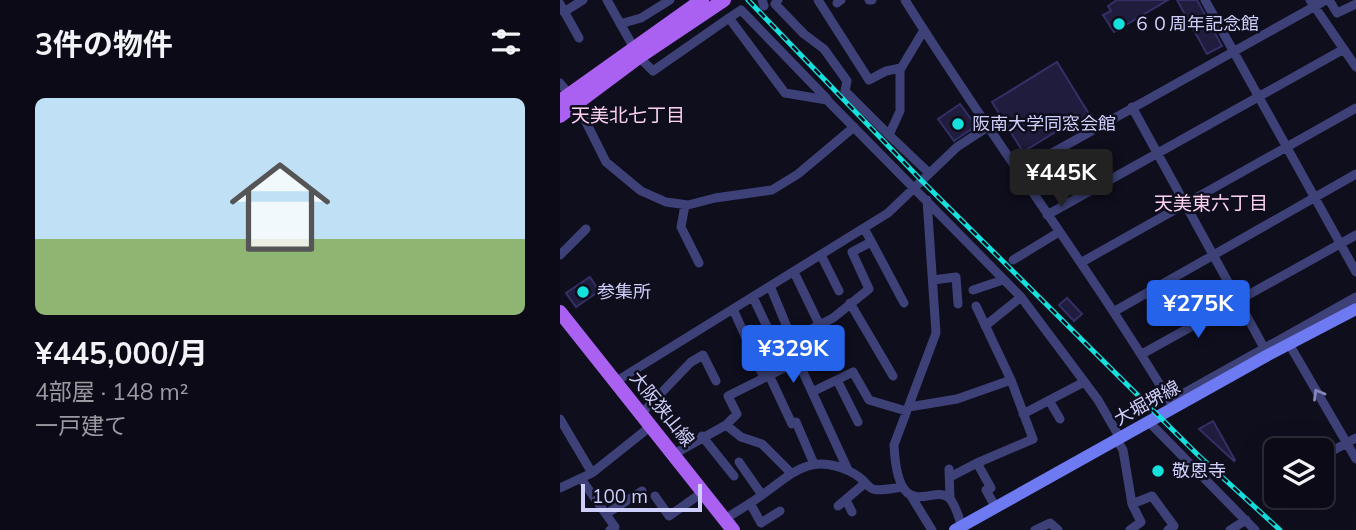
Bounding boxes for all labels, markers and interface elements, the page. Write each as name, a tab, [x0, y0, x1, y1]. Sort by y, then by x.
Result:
place label: ６０周年記念館	[1133, 12, 1259, 35]
marker: ６０周年記念館	[1111, 16, 1127, 32]
icon: filters	[487, 23, 525, 61]
text: 3件の物件	[35, 25, 173, 63]
district label: 天美北七丁目	[571, 103, 685, 127]
place label: 阪南大学同窓会館	[972, 112, 1116, 135]
marker: 阪南大学同窓会館	[950, 116, 966, 132]
icon: home	[217, 144, 343, 270]
pin: ¥445K	[1012, 150, 1110, 209]
text: ¥445K	[1026, 157, 1096, 186]
district label: 天美東六丁目	[1154, 191, 1268, 215]
place label: 参集所	[597, 280, 651, 303]
pin: ¥275K	[1149, 280, 1247, 340]
marker: 参集所	[575, 284, 591, 300]
text: ¥275K	[1163, 288, 1233, 317]
pin: ¥329K	[744, 326, 842, 385]
text: ¥329K	[758, 333, 828, 362]
text: ¥445,000/月	[35, 334, 208, 372]
street label: 大阪狭山線	[625, 366, 700, 451]
street label: 大堀堺線	[1110, 375, 1184, 430]
text: 4部屋 · 148 m²	[35, 377, 188, 406]
one-way arrow	[1313, 388, 1326, 401]
text: 一戸建て	[35, 411, 127, 440]
map controls	[1264, 438, 1334, 508]
button: layers	[1264, 438, 1334, 508]
place label: 敬恩寺	[1172, 459, 1226, 482]
marker: 敬恩寺	[1150, 463, 1166, 479]
scale bar	[581, 481, 702, 513]
text: 100 m	[592, 484, 648, 508]

